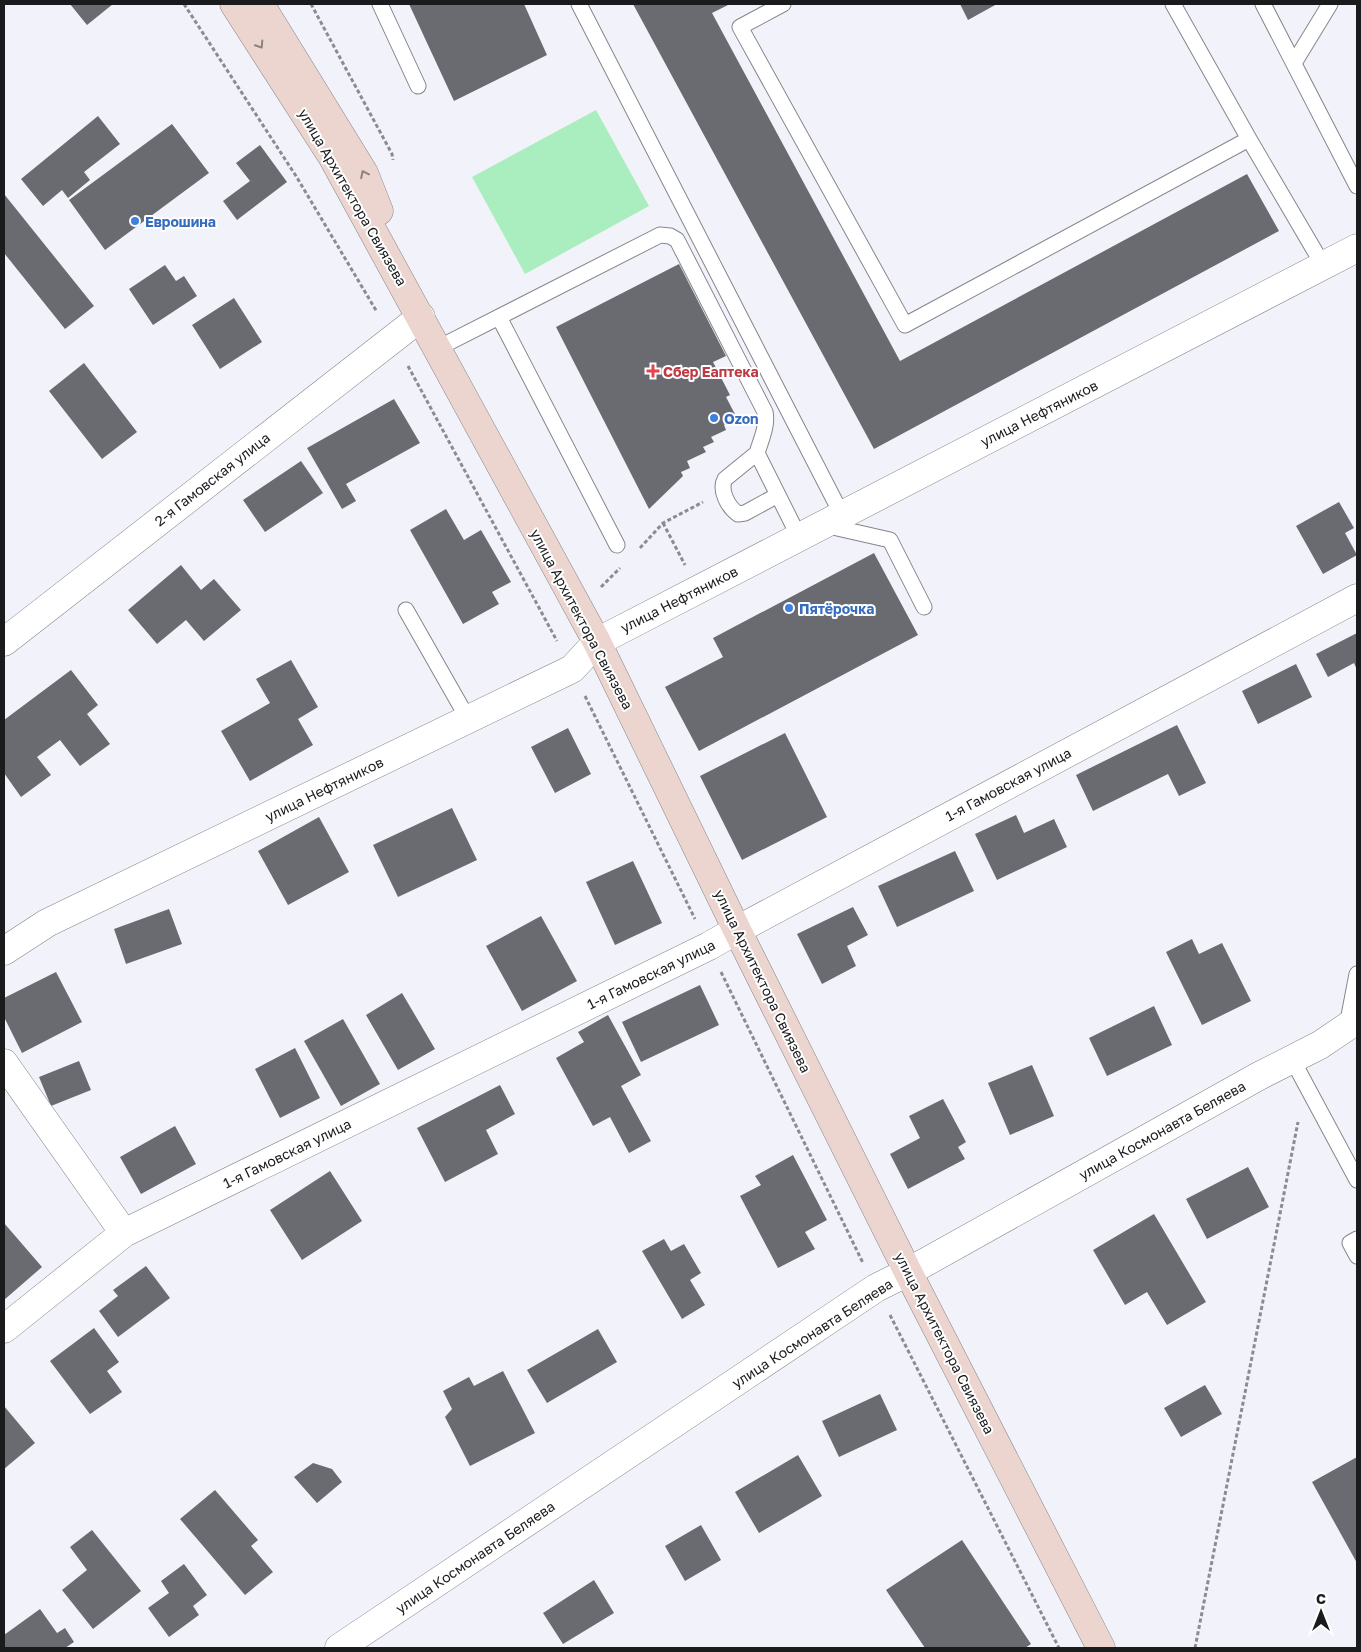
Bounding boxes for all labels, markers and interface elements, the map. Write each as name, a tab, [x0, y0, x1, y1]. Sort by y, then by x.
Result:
one-way arrow	[254, 39, 264, 48]
street label: улица Архитектора Свиязева	[295, 105, 411, 289]
one-way arrow	[360, 170, 370, 179]
place label: Еврошина	[145, 213, 216, 230]
marker: Еврошина	[129, 215, 141, 227]
place label: Сбер Еаптека	[663, 363, 759, 380]
marker: Сбер Еаптека	[647, 365, 659, 377]
street label: улица Нефтяников	[978, 376, 1101, 450]
place label: Ozon	[724, 410, 759, 427]
marker: Ozon	[708, 412, 720, 424]
street label: 2-я Гамовская улица	[151, 429, 273, 529]
street label: улица Архитектора Свиязева	[527, 526, 637, 712]
street label: улица Нефтяников	[618, 562, 741, 636]
place label: Пятёрочка	[799, 600, 874, 617]
marker: Пятёрочка	[783, 602, 795, 614]
street label: 1-я Гамовская улица	[942, 744, 1074, 824]
street label: улица Нефтяников	[262, 753, 386, 825]
street label: улица Архитектора Свиязева	[711, 887, 815, 1075]
street label: 1-я Гамовская улица	[584, 936, 718, 1012]
street label: улица Космонавта Беляева	[1076, 1077, 1248, 1183]
street label: 1-я Гамовская улица	[220, 1115, 354, 1191]
street label: улица Архитектора Свиязева	[892, 1249, 998, 1437]
street label: улица Космонавта Беляева	[728, 1275, 896, 1391]
street label: улица Космонавта Беляева	[392, 1497, 558, 1617]
north arrow	[1296, 1587, 1346, 1637]
text: С	[1316, 1590, 1326, 1607]

